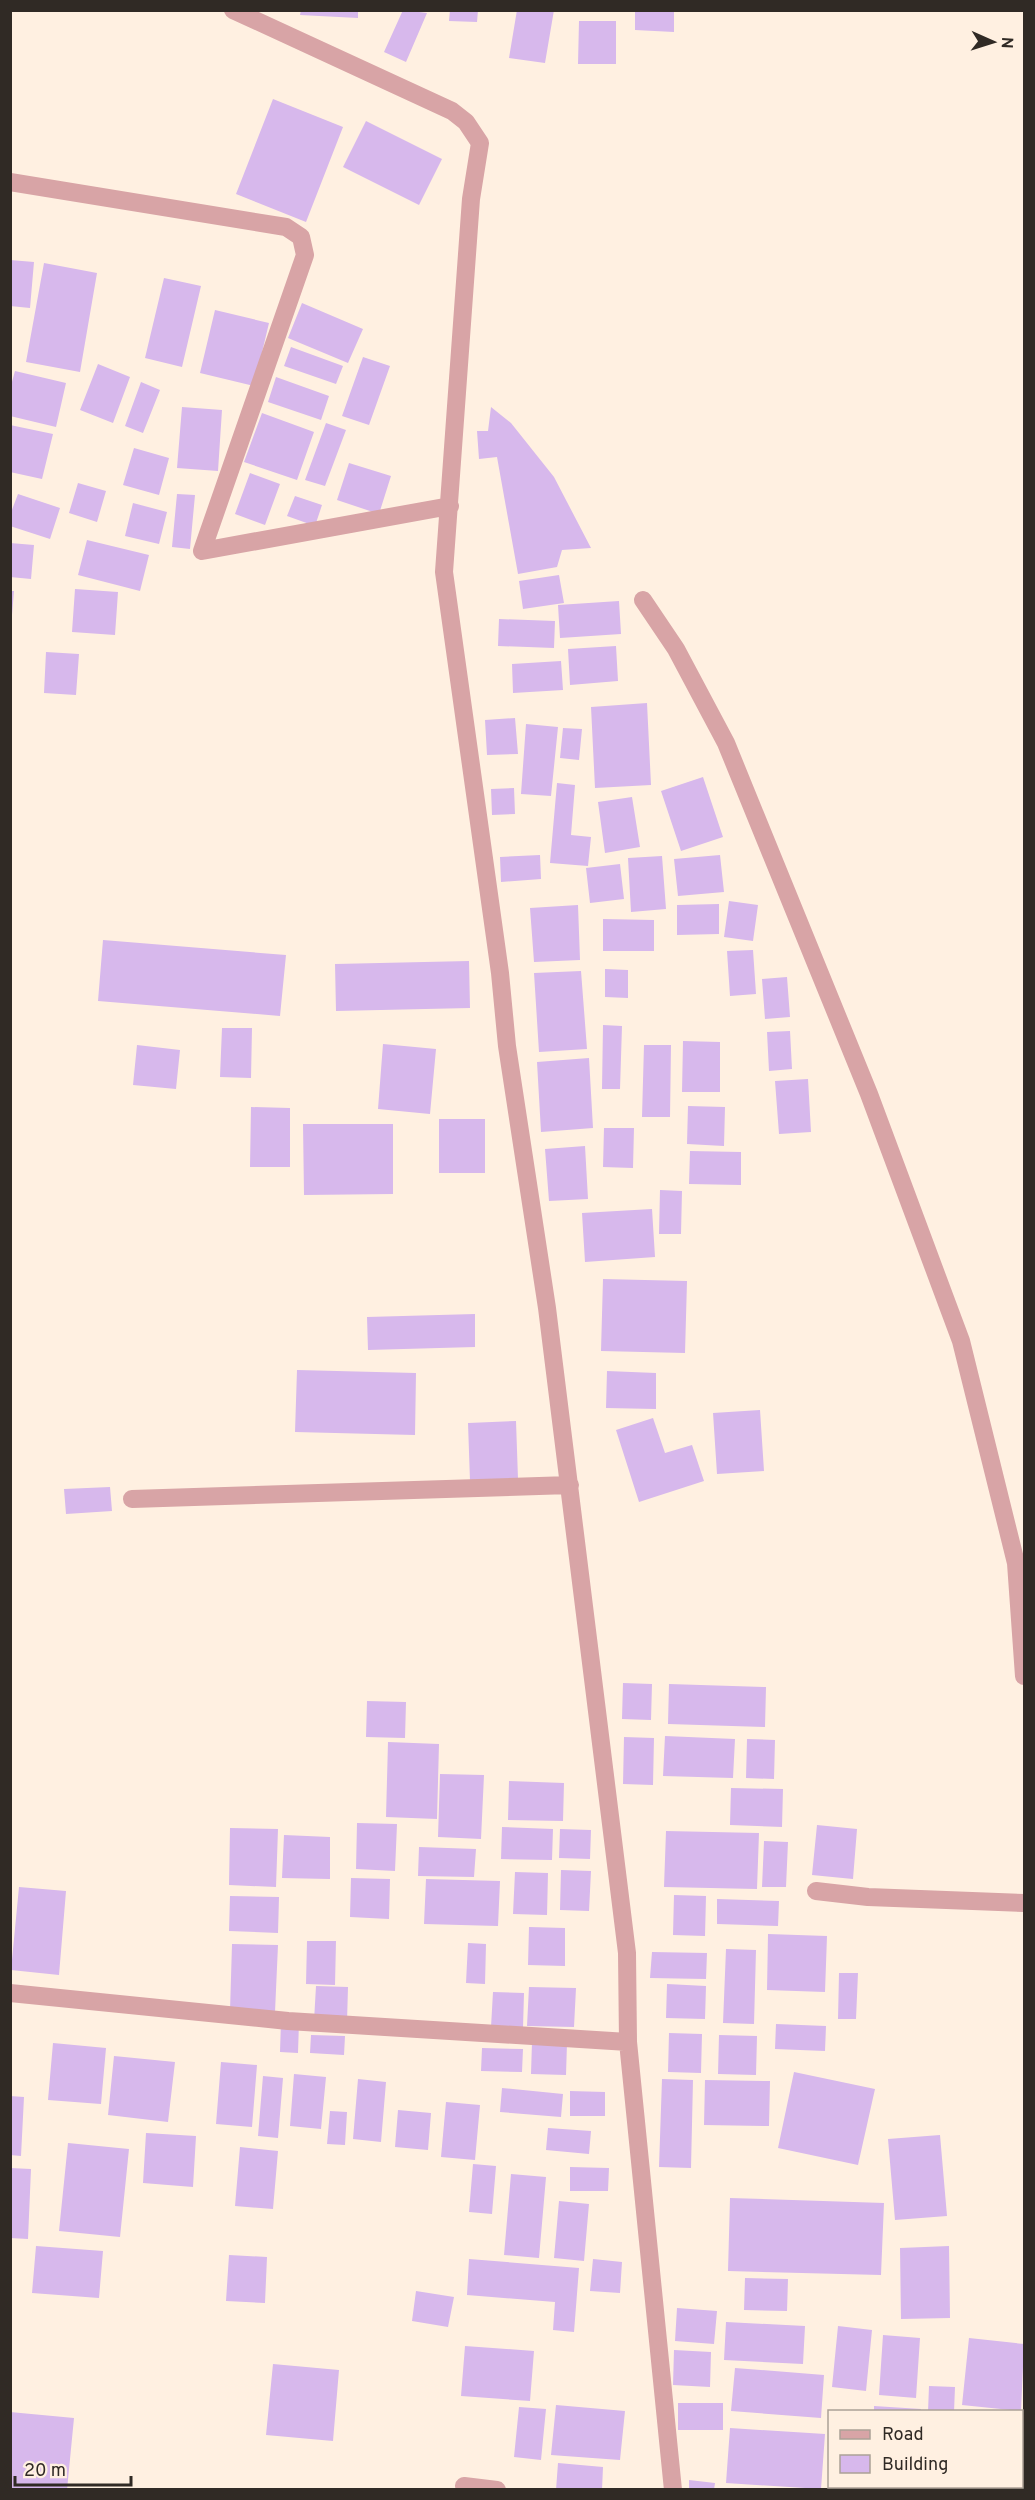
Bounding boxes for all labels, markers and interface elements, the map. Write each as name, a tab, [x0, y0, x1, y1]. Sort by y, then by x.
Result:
north arrow	[963, 12, 1023, 72]
text: N	[996, 36, 1016, 49]
legend	[828, 2410, 1023, 2488]
text: Road	[882, 2424, 924, 2447]
scale bar	[15, 2449, 130, 2487]
text: Building	[882, 2454, 948, 2477]
text: 20 m	[24, 2460, 66, 2483]

